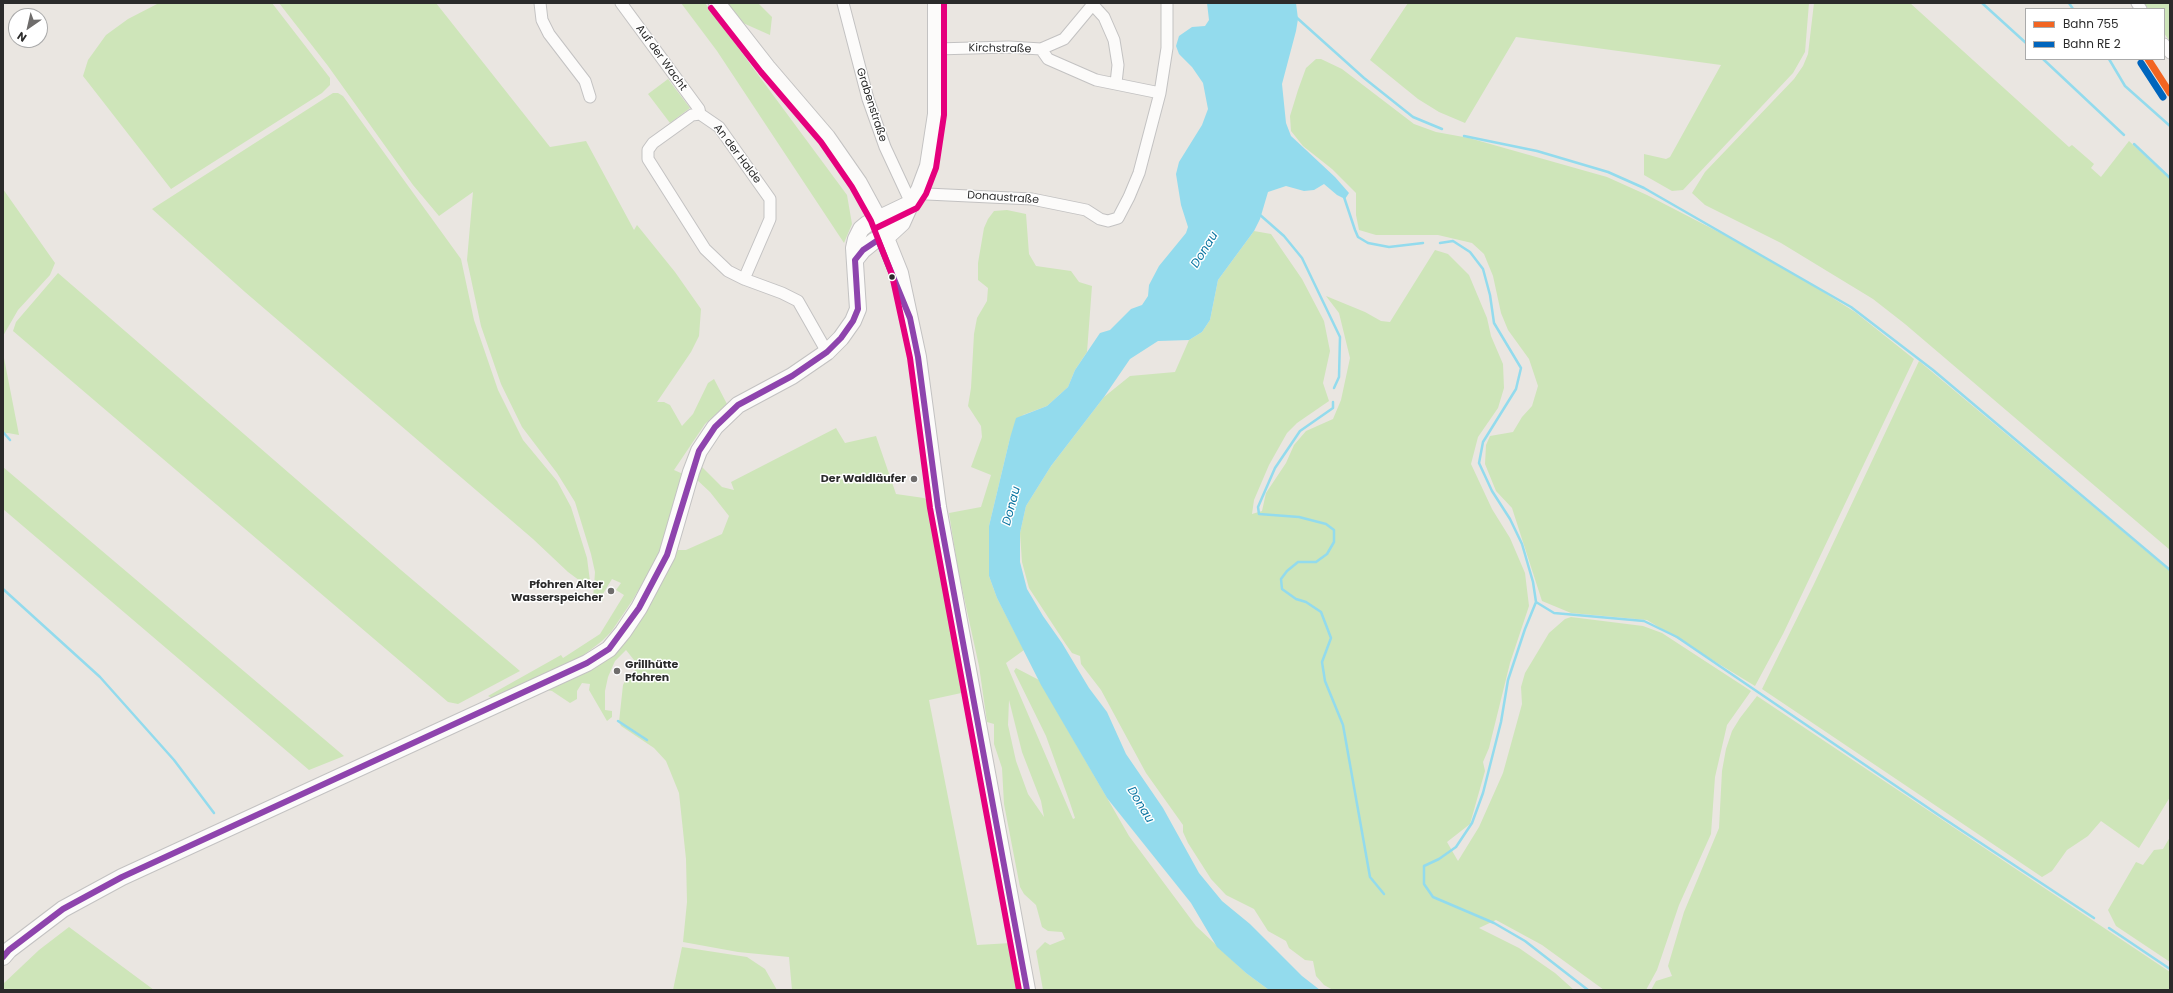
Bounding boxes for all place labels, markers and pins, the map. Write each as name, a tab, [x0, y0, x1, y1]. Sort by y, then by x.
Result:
unlabelled marker	[887, 272, 897, 282]
place label: Der Waldläufer	[821, 472, 906, 486]
marker: Der Waldläufer	[909, 474, 919, 484]
place label: Pfohren Alter Wasserspeicher	[511, 578, 603, 604]
marker: Pfohren Alter Wasserspeicher	[606, 586, 616, 596]
place label: Grillhütte Pfohren	[625, 658, 678, 684]
marker: Grillhütte Pfohren	[612, 666, 622, 676]

